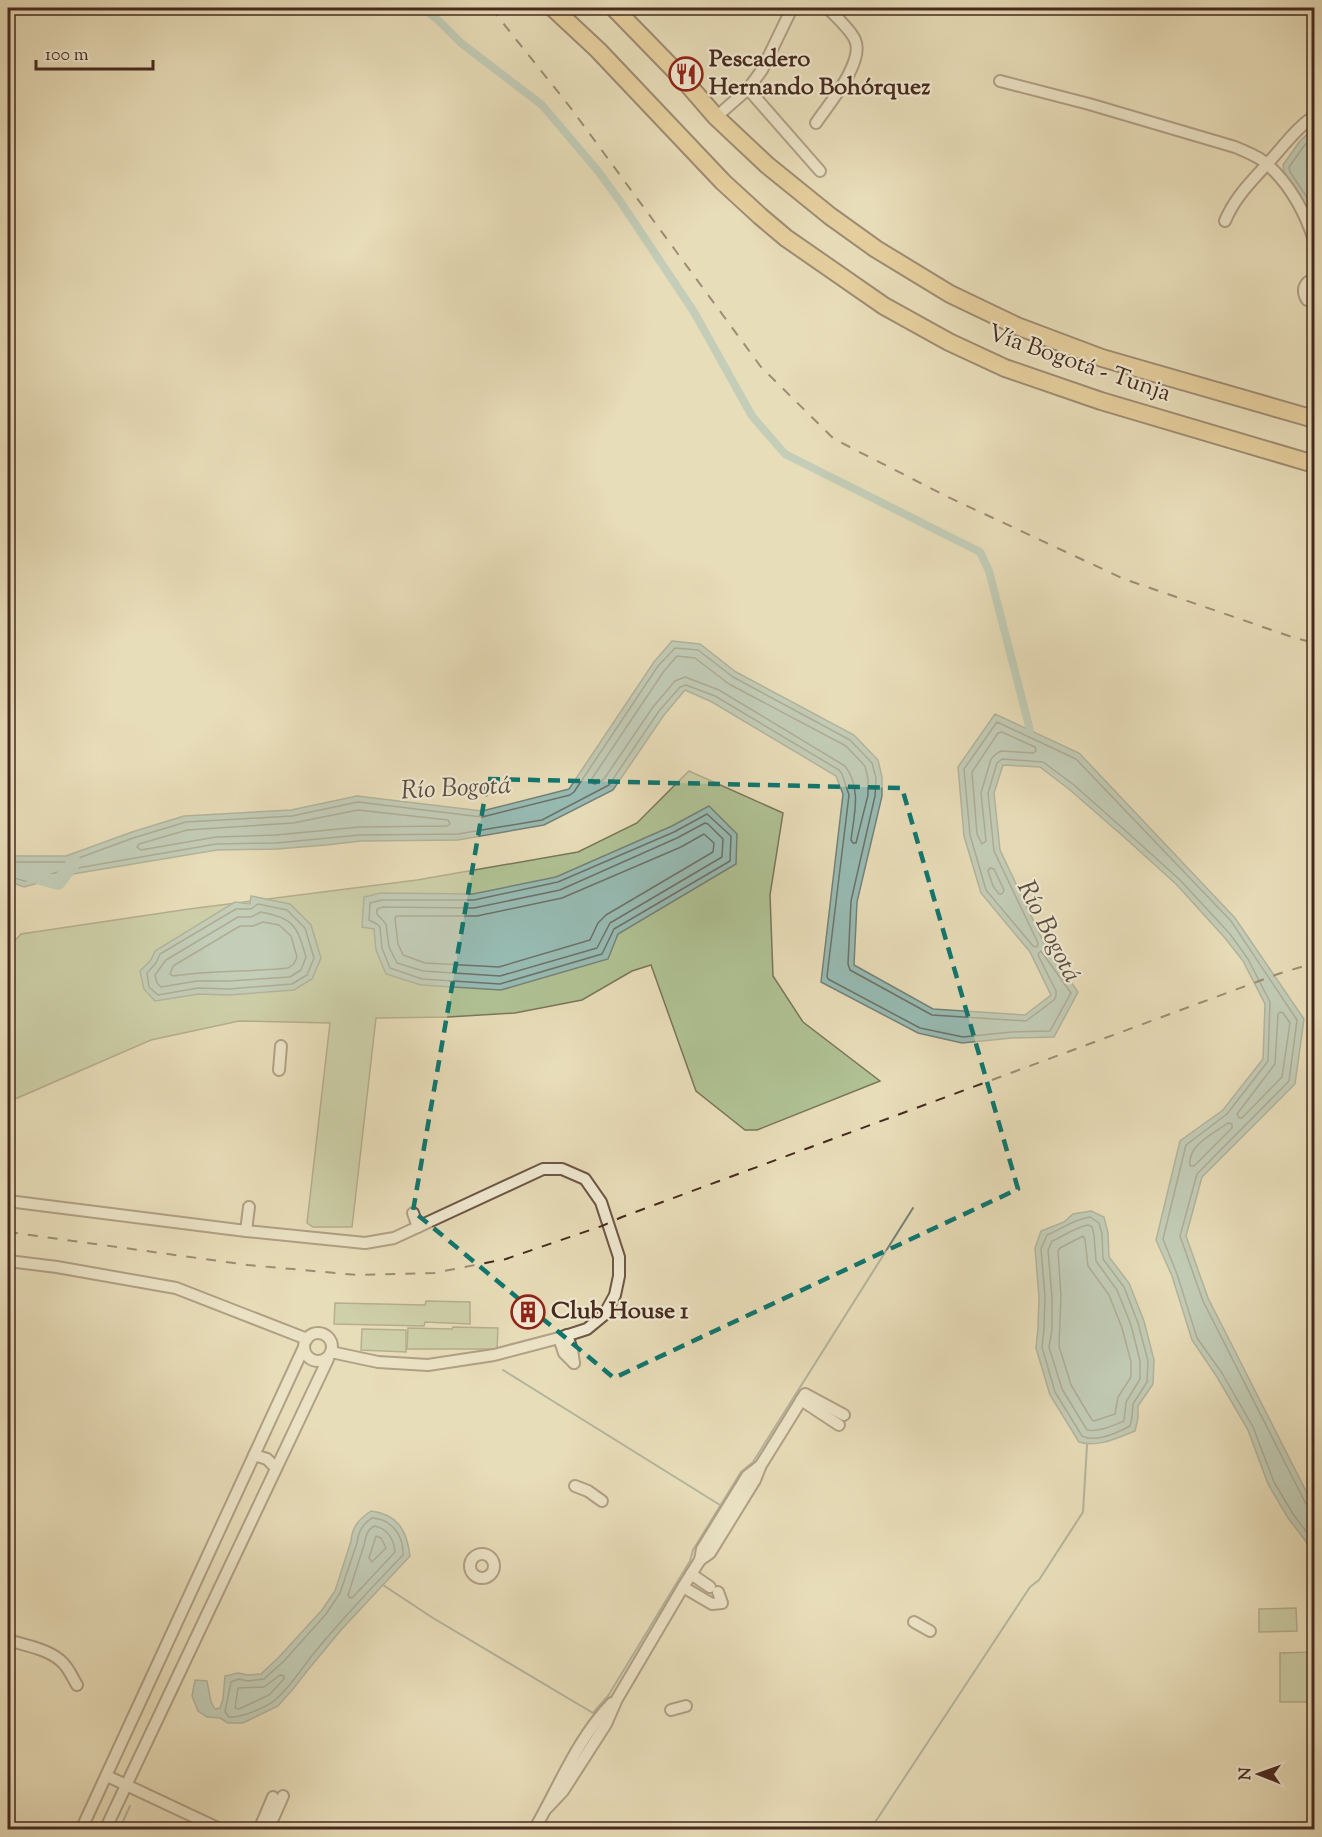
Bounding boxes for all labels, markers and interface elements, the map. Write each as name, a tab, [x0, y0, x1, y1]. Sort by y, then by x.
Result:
scale bar	[36, 33, 153, 71]
text: 100 m	[45, 43, 89, 69]
place label: Pescadero Hernando Bohórquez	[709, 43, 930, 105]
restaurant icon: Pescadero Hernando Bohórquez	[668, 56, 704, 92]
street label: Vía Bogotá - Tunja	[983, 317, 1175, 411]
water label: Río Bogotá	[400, 768, 512, 810]
water label: Río Bogotá	[1006, 874, 1090, 990]
building icon: Club House 1	[510, 1294, 546, 1330]
place label: Club House 1	[551, 1295, 689, 1329]
north arrow	[1229, 1744, 1289, 1804]
text: N	[1235, 1767, 1258, 1780]

